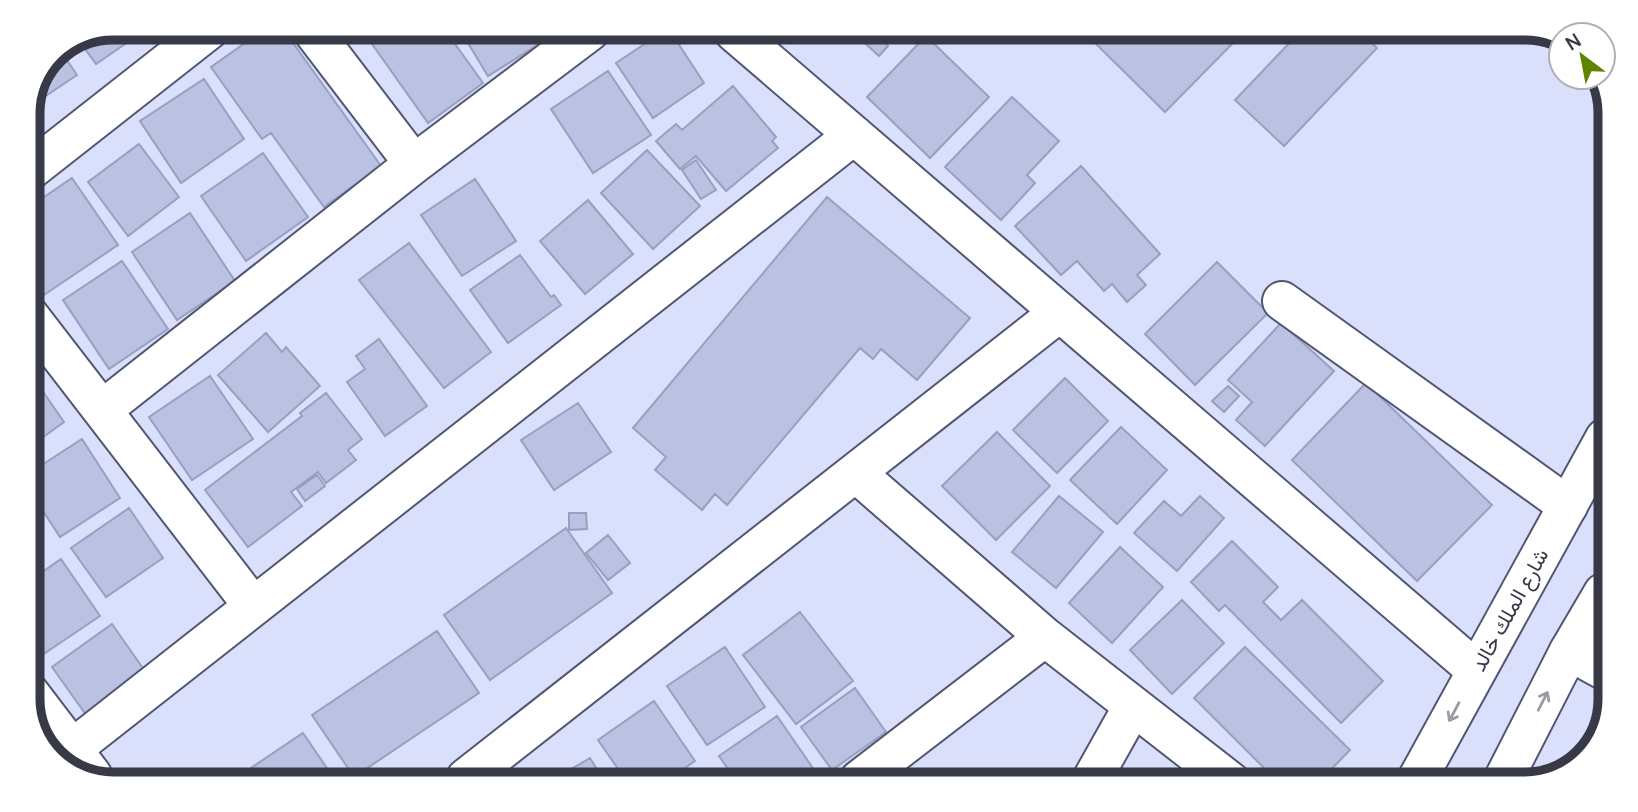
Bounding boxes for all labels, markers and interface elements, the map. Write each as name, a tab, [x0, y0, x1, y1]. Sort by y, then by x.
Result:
north arrow	[1547, 21, 1617, 91]
text: N	[1560, 27, 1586, 56]
street label: شارع الملك خالد	[1464, 543, 1555, 676]
one-way arrow	[1537, 691, 1551, 712]
one-way arrow	[1446, 701, 1460, 722]

